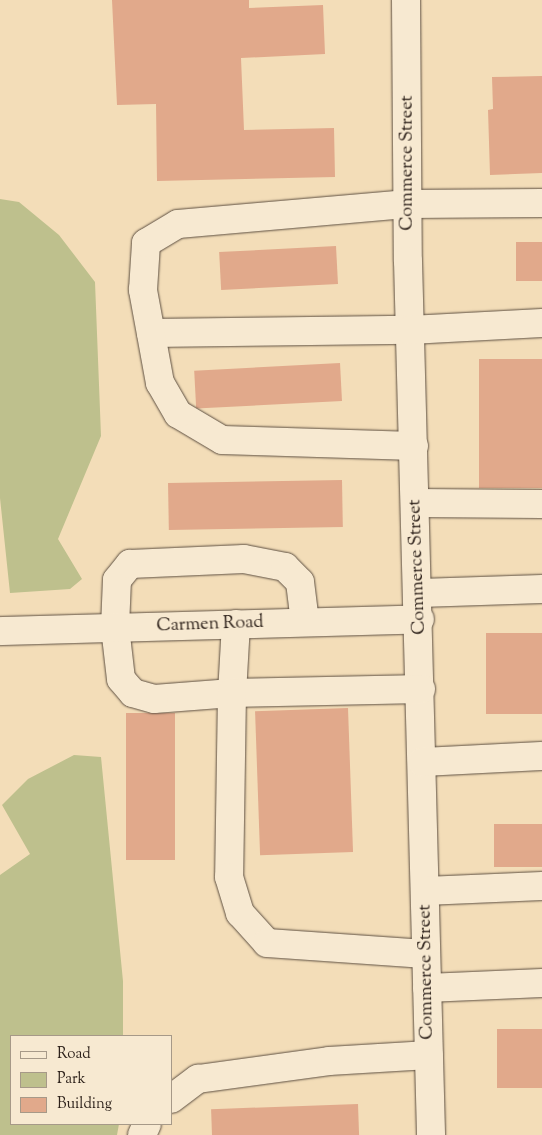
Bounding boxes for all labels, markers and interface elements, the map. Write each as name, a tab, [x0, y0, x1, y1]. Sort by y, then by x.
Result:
street label: Commerce Street	[397, 95, 419, 231]
street label: Commerce Street	[405, 499, 431, 635]
street label: Carmen Road	[156, 612, 264, 638]
street label: Commerce Street	[415, 904, 439, 1040]
legend	[10, 1035, 172, 1125]
text: Road	[57, 1044, 91, 1065]
text: Park	[57, 1069, 86, 1090]
text: Building	[57, 1094, 112, 1115]

